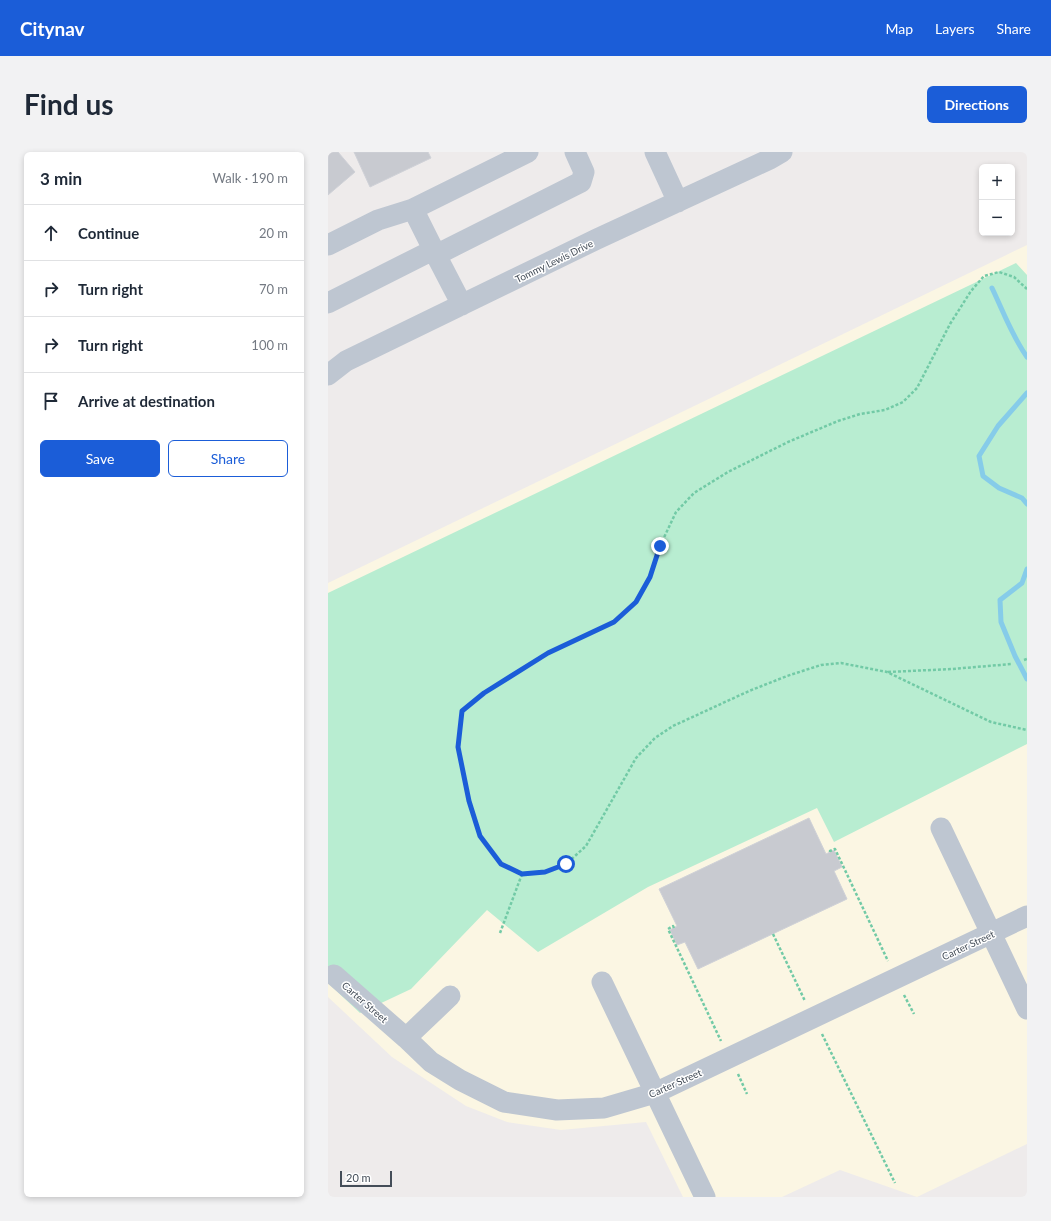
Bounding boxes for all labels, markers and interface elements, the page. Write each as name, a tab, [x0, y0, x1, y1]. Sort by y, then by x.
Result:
text: Citynav	[20, 17, 85, 40]
text: Map	[885, 20, 913, 37]
text: Layers	[935, 20, 975, 37]
text: Share	[997, 20, 1031, 37]
button: Directions	[927, 86, 1027, 123]
text: Find us	[24, 87, 114, 121]
map controls	[979, 164, 1015, 236]
button: +	[979, 164, 1015, 200]
text: 3 min	[40, 168, 82, 189]
text: Walk · 190 m	[212, 170, 288, 186]
button: −	[979, 200, 1015, 236]
icon: ahead	[40, 222, 62, 244]
text: Continue	[78, 224, 139, 242]
text: 20 m	[259, 225, 288, 241]
street label: Tommy Lewis Drive	[513, 237, 595, 285]
icon: right	[40, 278, 62, 300]
text: Turn right	[78, 280, 143, 298]
text: 70 m	[259, 281, 288, 297]
icon: right	[40, 334, 62, 356]
text: Turn right	[78, 336, 143, 354]
text: 100 m	[251, 337, 288, 353]
icon: arrive	[40, 390, 62, 412]
text: Arrive at destination	[78, 392, 215, 410]
button: Save	[40, 440, 160, 477]
button: Share	[168, 440, 288, 477]
route end	[651, 537, 669, 555]
route start	[557, 855, 575, 873]
street label: Carter Street	[940, 927, 996, 962]
street label: Carter Street	[340, 979, 391, 1025]
street label: Carter Street	[647, 1066, 704, 1100]
scale bar	[340, 1169, 392, 1188]
text: 20 m	[346, 1171, 371, 1184]

